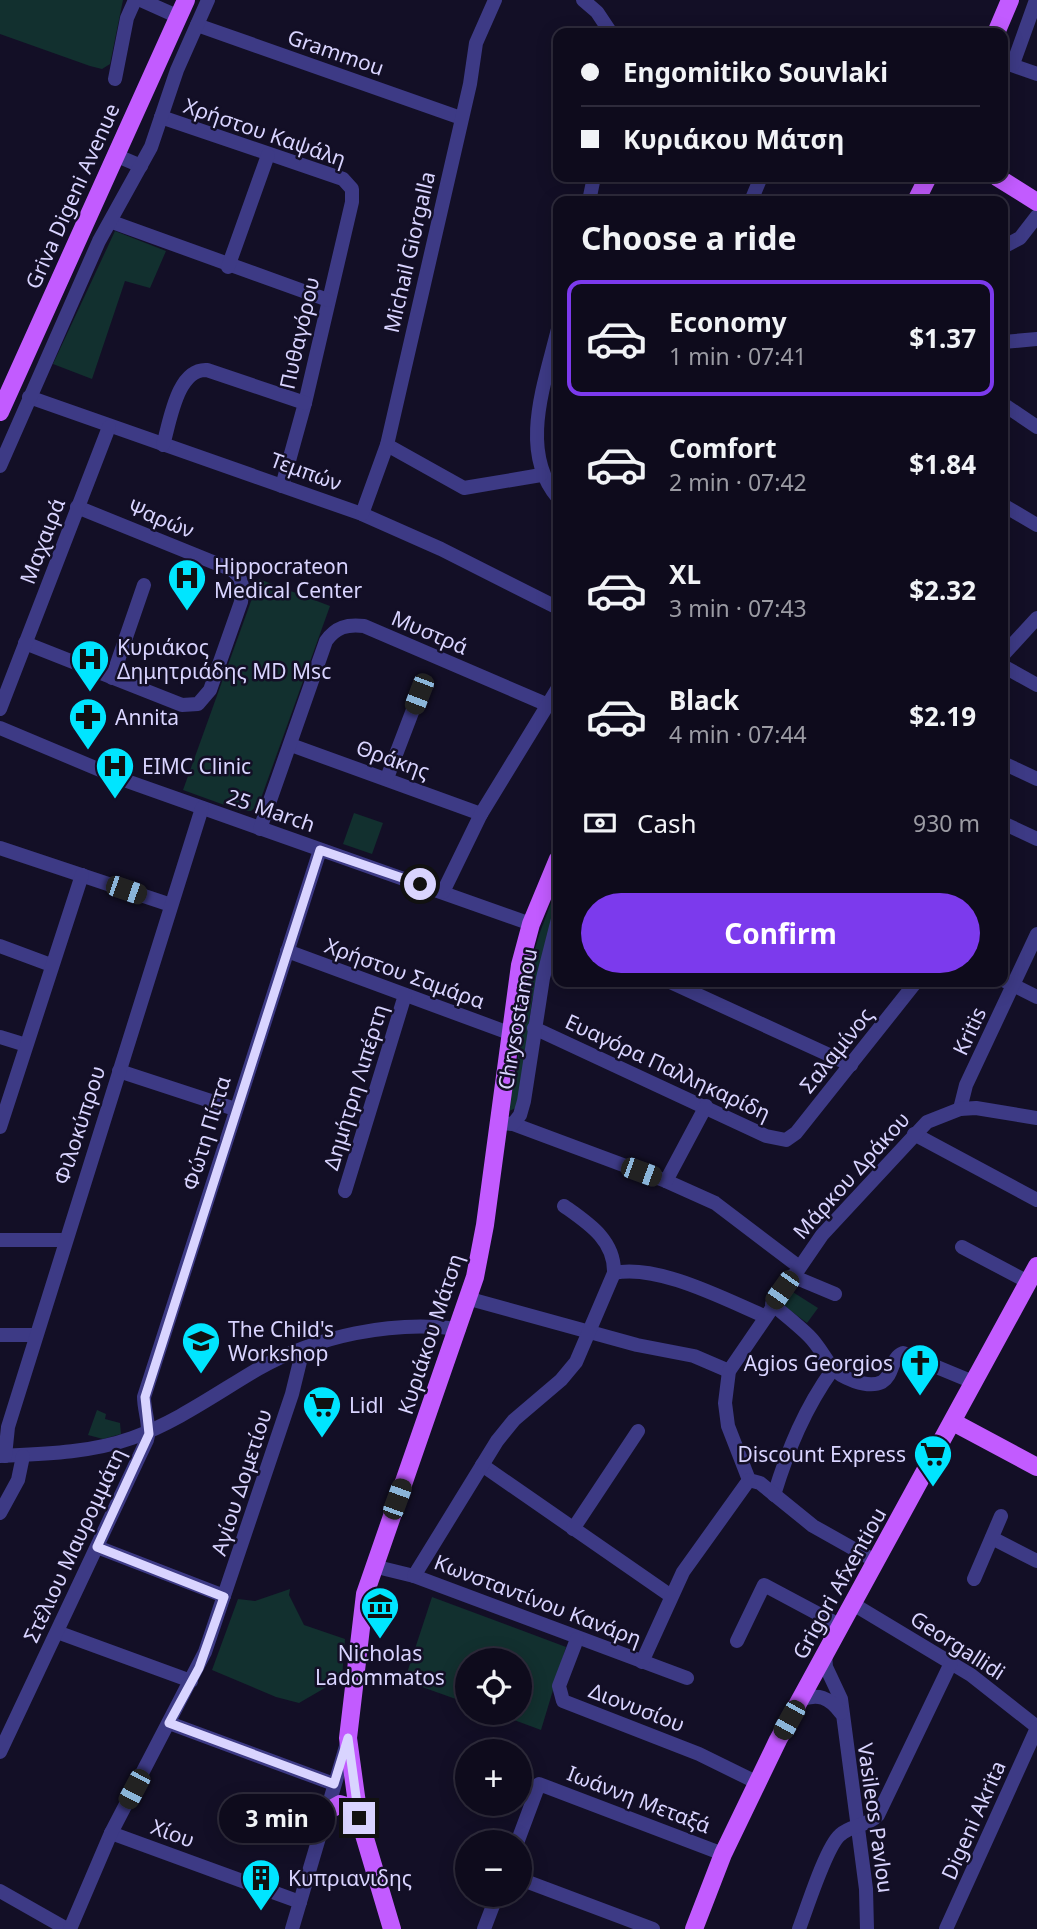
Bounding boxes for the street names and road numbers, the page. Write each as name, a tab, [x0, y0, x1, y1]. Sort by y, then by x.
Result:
street label: Grammou	[284, 22, 388, 82]
street label: Χρήστου Καψάλη	[180, 91, 350, 173]
street label: Griva Digeni Avenue	[18, 99, 126, 293]
street label: Michail Giorgalla	[377, 169, 441, 335]
street label: Πυθαγόρου	[272, 274, 326, 392]
street label: Τεμπών	[267, 445, 346, 497]
street label: Ψαρών	[124, 492, 198, 544]
street label: Μαχαιρά	[13, 494, 71, 588]
street label: Μυστρά	[387, 603, 473, 661]
street label: Θράκης	[352, 733, 434, 785]
street label: 25 March	[223, 782, 319, 838]
street label: Χρήστου Σαμάρα	[321, 931, 489, 1015]
street label: Chrysostamou	[491, 946, 543, 1092]
street label: Δημήτρη Λιπέρτη	[317, 1001, 393, 1173]
street label: Σαλαμίνος	[793, 1002, 879, 1098]
street label: Kritis	[946, 1002, 992, 1060]
street label: Ευαγόρα Παλληκαρίδη	[561, 1007, 775, 1127]
street label: Φιλοκύπρου	[47, 1062, 111, 1188]
street label: Φώτη Πίττα	[175, 1073, 237, 1193]
street label: Μάρκου Δράκου	[786, 1105, 916, 1245]
street label: Κυριάκου Μάτση	[391, 1250, 469, 1418]
street label: Αγίου Δομετίου	[204, 1405, 278, 1559]
street label: Στέλιου Μαυρομμάτη	[17, 1443, 131, 1647]
street label: Grigori Afxentiou	[786, 1502, 892, 1664]
street label: Κωνσταντίνου Κανάρη	[430, 1548, 646, 1652]
street label: Georgallidi	[905, 1604, 1011, 1686]
street label: Διονυσίου	[585, 1676, 689, 1738]
street label: Vasileos Pavlou	[852, 1741, 900, 1895]
street label: Digeni Akrita	[934, 1756, 1012, 1884]
street label: Ιωάννη Μεταξά	[563, 1759, 715, 1839]
street label: Χίου	[147, 1812, 199, 1854]

